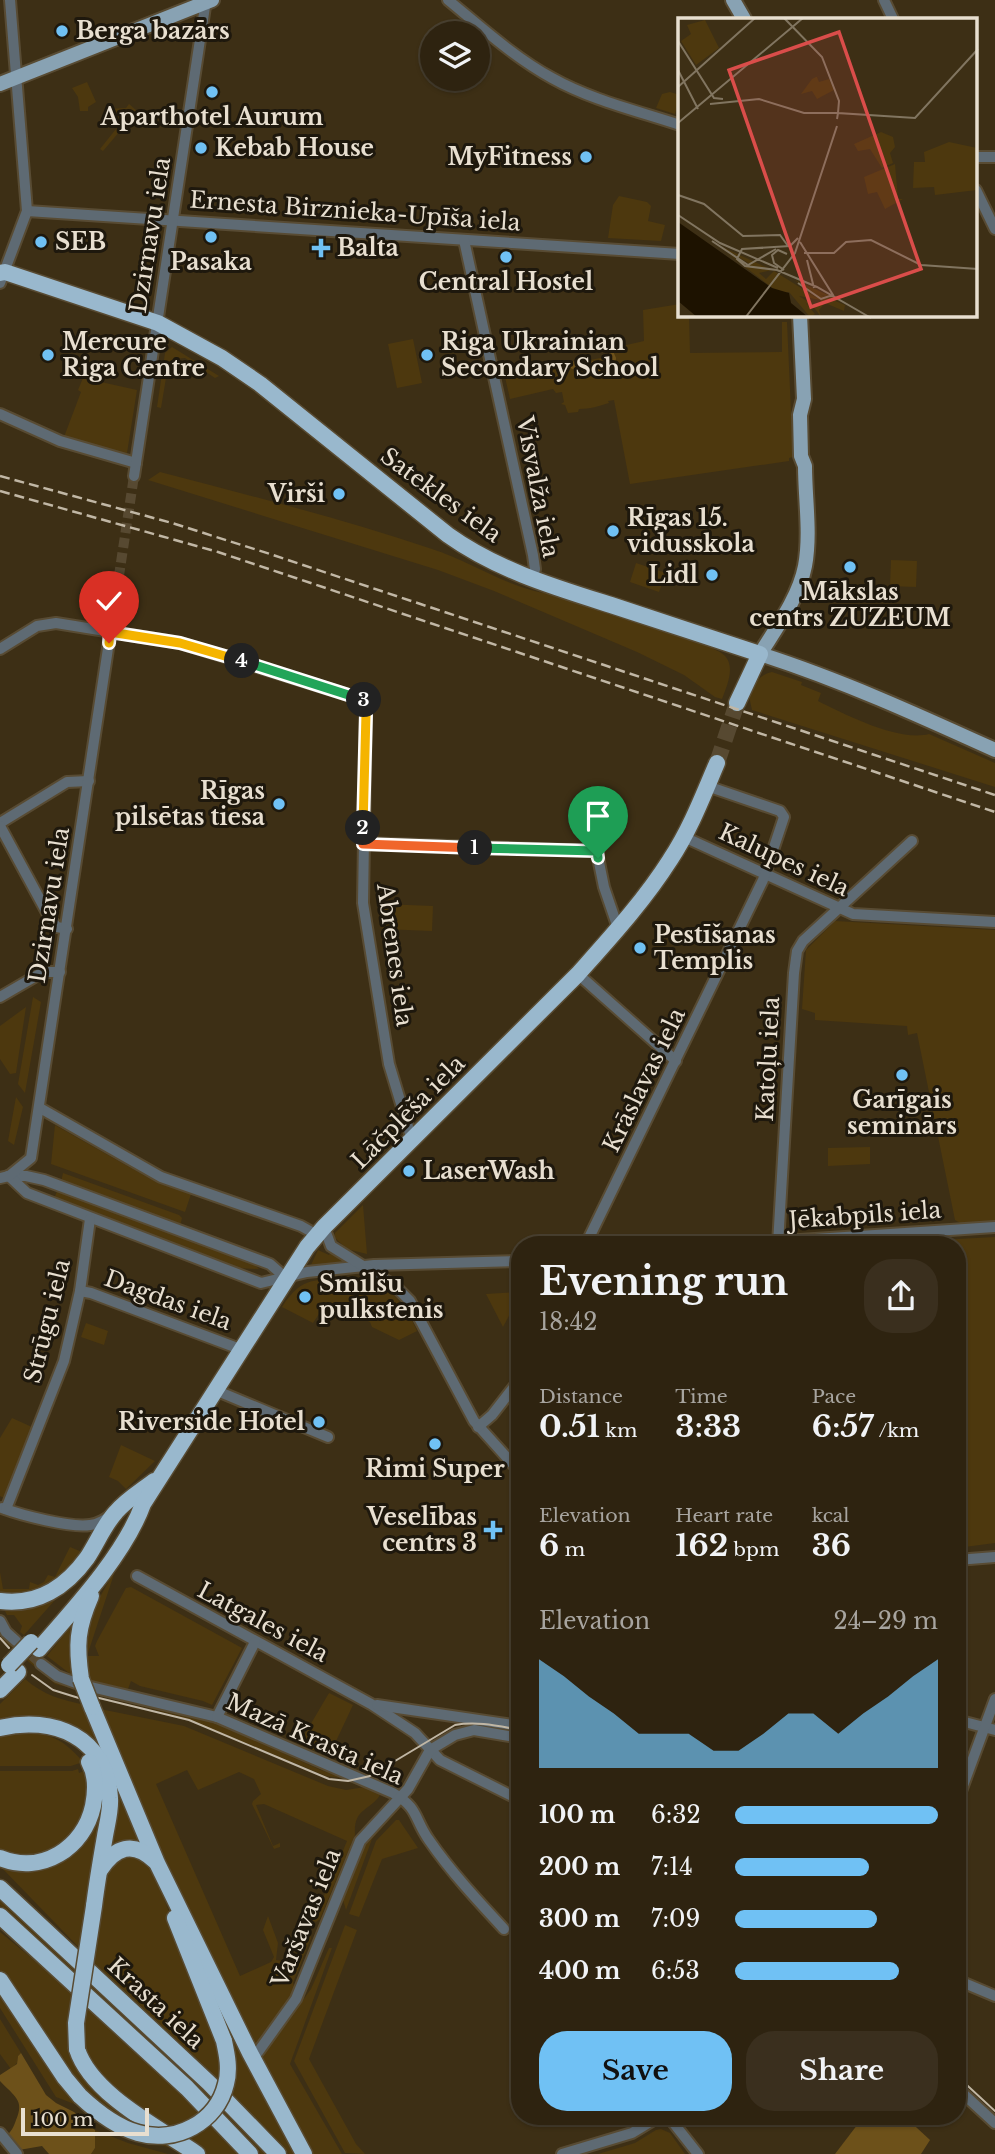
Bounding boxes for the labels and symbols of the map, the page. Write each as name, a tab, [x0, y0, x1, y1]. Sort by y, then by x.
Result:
place label: Berga bazārs	[76, 17, 230, 45]
inset map	[678, 18, 978, 317]
marker: Berga bazārs	[54, 23, 70, 39]
marker: Aparthotel Aurum	[204, 84, 220, 100]
place label: Aparthotel Aurum	[100, 103, 324, 131]
place label: Kebab House	[215, 134, 374, 162]
marker: Kebab House	[193, 140, 209, 156]
place label: MyFitness	[448, 143, 572, 171]
marker: MyFitness	[578, 149, 594, 165]
street label: Dzirnavu iela	[124, 155, 176, 315]
street label: Ernesta Birznieka-Upīša iela	[189, 185, 522, 237]
place label: SEB	[55, 228, 106, 256]
marker: Pasaka	[203, 229, 219, 245]
marker: SEB	[33, 234, 49, 250]
place label: Balta	[337, 234, 399, 262]
marker: Balta	[311, 238, 331, 258]
place label: Pasaka	[170, 248, 252, 276]
marker: Central Hostel	[498, 249, 514, 265]
place label: Central Hostel	[419, 268, 593, 296]
place label: Mercure Riga Centre	[62, 328, 205, 382]
place label: Riga Ukrainian Secondary School	[441, 328, 659, 382]
marker: Mercure Riga Centre	[40, 347, 56, 363]
marker: Riga Ukrainian Secondary School	[419, 347, 435, 363]
street label: Visvalža iela	[510, 413, 565, 560]
street label: Satekles iela	[375, 442, 507, 548]
place label: Virši	[267, 480, 325, 508]
marker: Virši	[331, 486, 347, 502]
place label: Rīgas 15. vidusskola	[627, 504, 755, 558]
marker: Rīgas 15. vidusskola	[605, 523, 621, 539]
marker: Mākslas centrs ZUZEUM	[842, 559, 858, 575]
place label: Lidl	[648, 561, 698, 589]
marker: Lidl	[704, 567, 720, 583]
pin	[79, 571, 139, 643]
place label: Mākslas centrs ZUZEUM	[749, 578, 951, 632]
pin: 4	[224, 644, 260, 678]
pin: 3	[346, 682, 382, 718]
place label: Rīgas pilsētas tiesa	[115, 777, 265, 831]
pin	[568, 786, 628, 858]
marker: Rīgas pilsētas tiesa	[271, 796, 287, 812]
pin: 2	[346, 810, 380, 846]
street label: Kalupes iela	[714, 818, 854, 903]
street label: Dzirnavu iela	[23, 825, 75, 985]
pin: 1	[458, 830, 492, 866]
street label: Abrenes iela	[371, 881, 419, 1028]
place label: Pestīšanas Templis	[654, 921, 776, 975]
marker: Pestīšanas Templis	[632, 940, 648, 956]
street label: Katoļu iela	[751, 996, 785, 1122]
street label: Krāslavas iela	[597, 1003, 691, 1157]
street label: Lāčplēša iela	[345, 1049, 471, 1175]
marker: Garīgais seminārs	[894, 1067, 910, 1083]
place label: Garīgais seminārs	[847, 1086, 957, 1140]
place label: LaserWash	[423, 1157, 555, 1185]
marker: LaserWash	[401, 1163, 417, 1179]
street label: Jēkabpils iela	[785, 1196, 942, 1235]
street label: Strūgu iela	[18, 1256, 76, 1386]
street label: Dagdas iela	[101, 1264, 236, 1336]
place label: Smilšu pulkstenis	[319, 1270, 443, 1324]
marker: Smilšu pulkstenis	[297, 1289, 313, 1305]
place label: Riverside Hotel	[118, 1408, 305, 1436]
marker: Riverside Hotel	[311, 1414, 327, 1430]
marker: Rimi Super	[427, 1436, 443, 1452]
place label: Rimi Super	[365, 1455, 505, 1483]
place label: Veselības centrs 3	[366, 1503, 477, 1557]
marker: Veselības centrs 3	[483, 1520, 503, 1540]
street label: Latgales iela	[193, 1576, 333, 1668]
street label: Mazā Krasta iela	[222, 1687, 408, 1791]
street label: Varšavas iela	[265, 1844, 347, 1992]
street label: Krasta iela	[102, 1951, 210, 2055]
scale bar	[21, 2105, 149, 2137]

